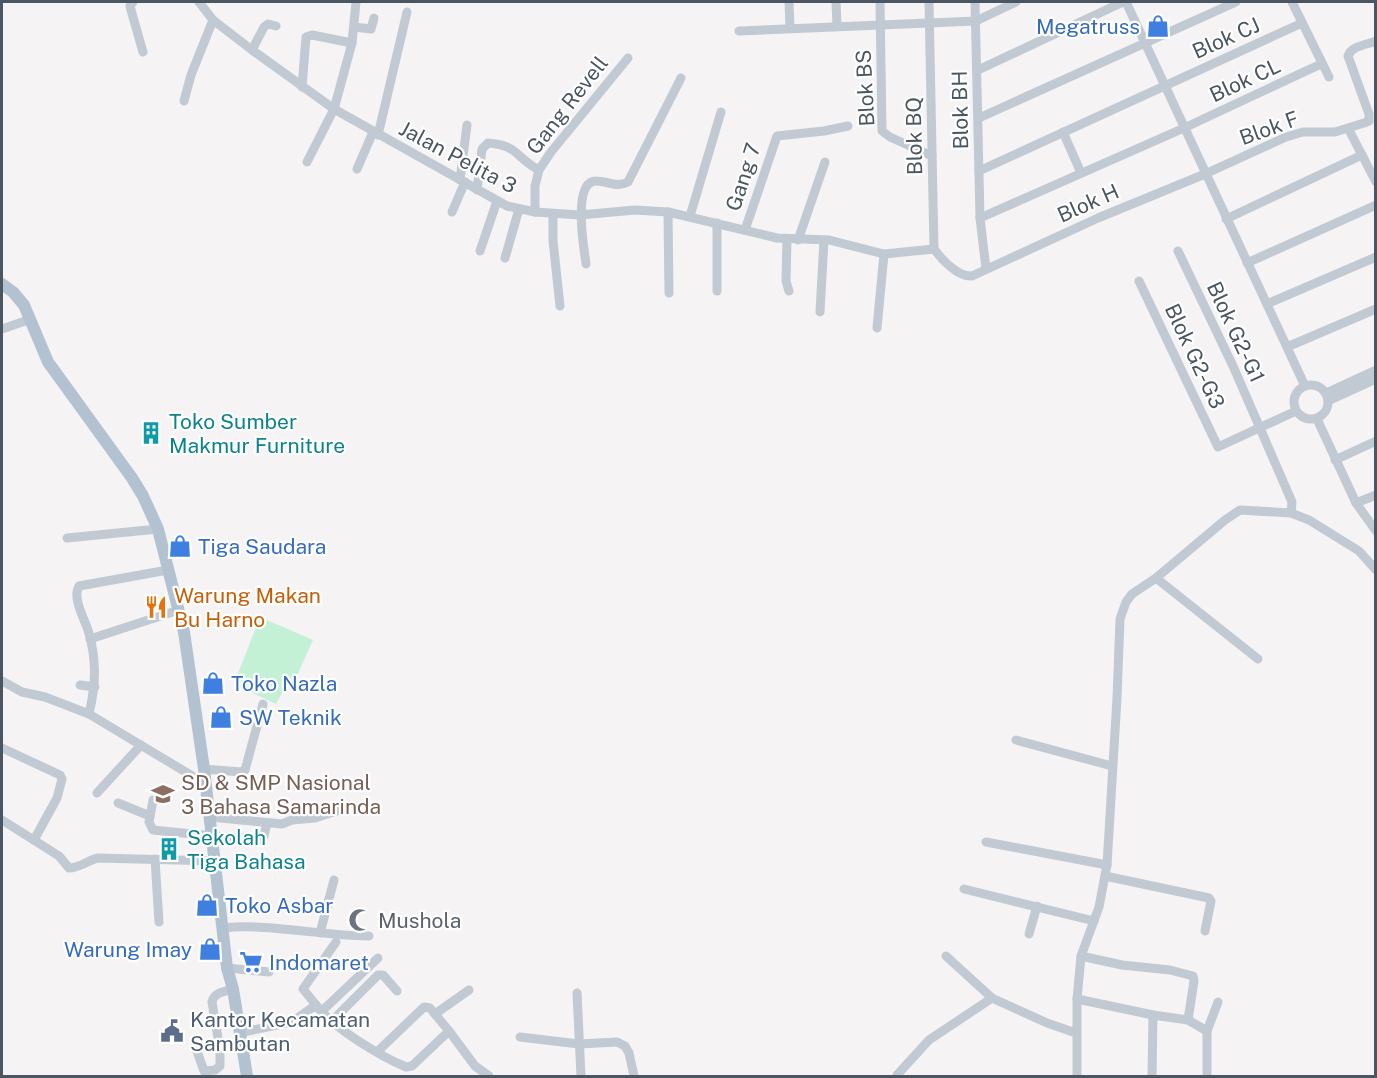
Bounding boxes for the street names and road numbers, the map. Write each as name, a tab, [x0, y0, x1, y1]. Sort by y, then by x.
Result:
street label: Blok CJ	[1188, 12, 1264, 64]
street label: Blok BS	[851, 49, 879, 127]
street label: Gang Revell	[521, 51, 613, 159]
street label: Blok CL	[1206, 53, 1284, 107]
street label: Blok BH	[947, 70, 973, 150]
street label: Blok BQ	[901, 97, 927, 175]
street label: Blok F	[1236, 106, 1302, 150]
street label: Jalan Pelita 3	[395, 116, 521, 198]
street label: Gang 7	[720, 140, 766, 214]
street label: Blok H	[1053, 178, 1123, 228]
street label: Blok G2-G1	[1202, 278, 1270, 386]
street label: Blok G2-G3	[1160, 299, 1230, 413]

